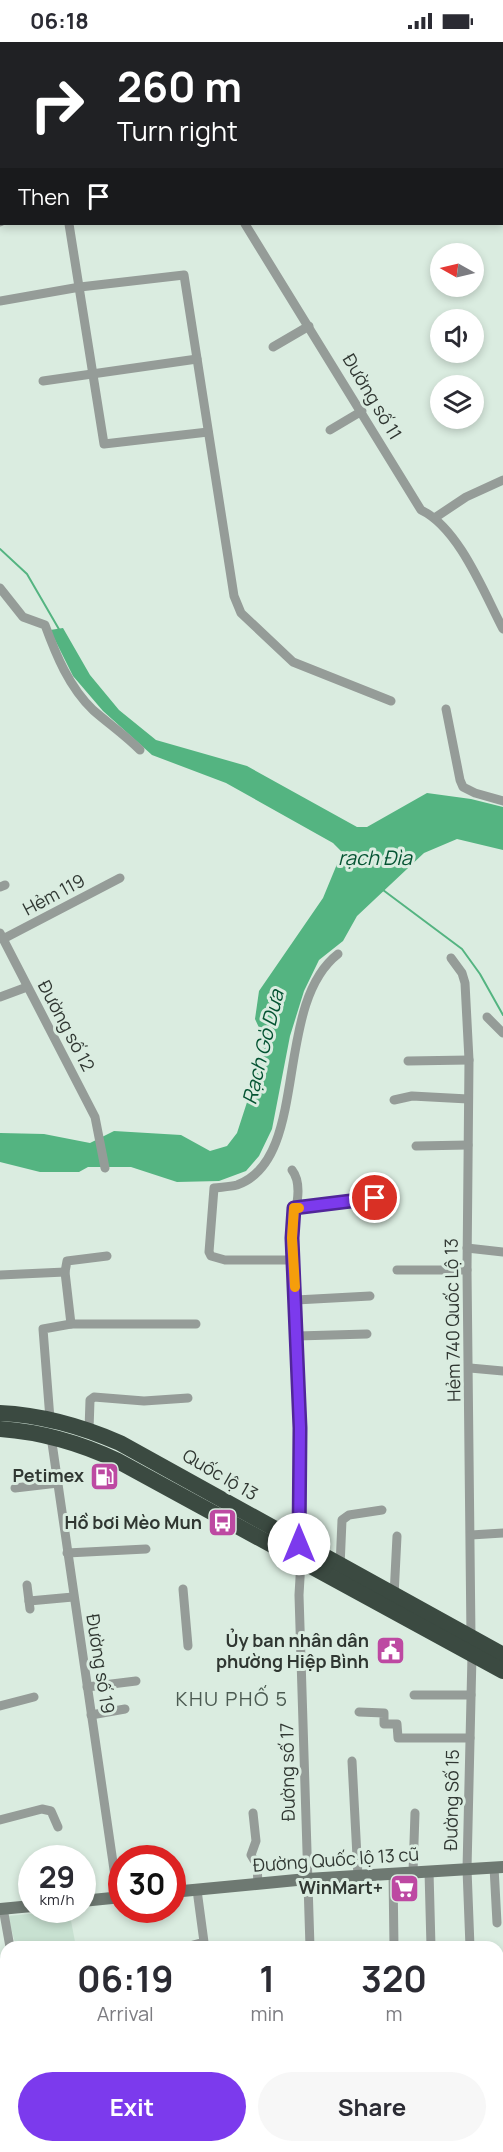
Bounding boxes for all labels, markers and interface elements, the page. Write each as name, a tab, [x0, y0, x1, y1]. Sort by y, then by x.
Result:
text: 06:18	[30, 6, 89, 36]
text: 260 m	[117, 57, 242, 115]
icon: right	[18, 66, 96, 144]
text: Turn right	[117, 112, 238, 149]
icon: arrive	[82, 180, 115, 213]
text: Then	[18, 182, 70, 212]
north arrow	[430, 243, 484, 297]
map controls	[430, 243, 484, 429]
button: sound	[430, 309, 484, 363]
street label: Đường số 11	[338, 349, 408, 444]
button: layers	[430, 375, 484, 429]
water label: rạch Đìa	[338, 844, 413, 871]
street label: Hẻm 119	[18, 868, 89, 920]
street label: Đường số 12	[33, 976, 101, 1075]
water label: Rạch Gò Dưa	[235, 986, 290, 1107]
pin	[349, 1172, 400, 1223]
icon: arrive	[358, 1181, 391, 1214]
street label: Hẻm 740 Quốc Lộ 13	[439, 1238, 465, 1402]
street label: Quốc lộ 13	[178, 1443, 263, 1505]
fuel station icon: Petimex	[89, 1460, 121, 1492]
place label: Petimex	[12, 1463, 84, 1487]
bus stop icon: Hồ bơi Mèo Mun	[207, 1507, 239, 1539]
place label: Hồ bơi Mèo Mun	[65, 1510, 202, 1534]
position arrow	[267, 1512, 331, 1576]
street label: Đường số 19	[81, 1612, 121, 1715]
place label: Ủy ban nhân dân phường Hiệp Bình	[216, 1628, 369, 1673]
public building icon: Ủy ban nhân dân phường Hiệp Bình	[374, 1635, 406, 1667]
district label: KHU PHỐ 5	[176, 1684, 288, 1712]
street label: Đường số 17	[274, 1723, 300, 1821]
street label: Đường Số 15	[438, 1749, 464, 1851]
street label: Đường Quốc lộ 13 cũ	[252, 1841, 420, 1877]
speed limit sign: 30	[108, 1845, 186, 1923]
text: 29	[39, 1856, 75, 1897]
supermarket icon: WinMart+	[388, 1872, 420, 1904]
place label: WinMart+	[298, 1875, 383, 1899]
text: km/h	[40, 1889, 74, 1910]
text: 06:19	[77, 1954, 174, 2003]
text: 1	[259, 1954, 275, 2003]
text: 320	[361, 1954, 427, 2003]
text: Arrival	[97, 2000, 154, 2027]
text: min	[250, 2000, 284, 2027]
text: m	[386, 2000, 402, 2027]
button: Exit	[18, 2072, 246, 2141]
button: Share	[258, 2072, 486, 2141]

